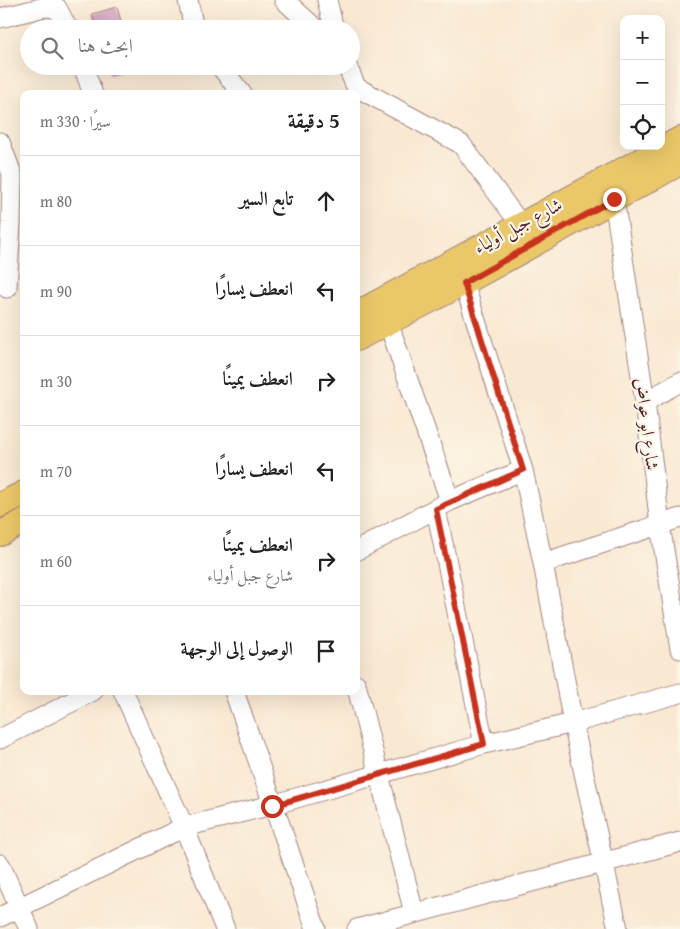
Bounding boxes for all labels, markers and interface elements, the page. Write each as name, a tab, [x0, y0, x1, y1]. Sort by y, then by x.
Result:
map controls	[620, 15, 665, 150]
button: +	[620, 15, 665, 60]
search box	[20, 20, 360, 75]
text: ابحث هنا	[78, 31, 133, 59]
icon: search	[38, 34, 66, 62]
button: −	[620, 60, 665, 105]
text: 5 دقيقة	[288, 105, 340, 136]
button: locate	[620, 105, 665, 150]
text: سيرًا · 330 m	[40, 109, 111, 133]
text: تابع السير	[239, 184, 293, 212]
icon: ahead	[312, 187, 340, 215]
route end	[603, 188, 626, 211]
text: 80 m	[40, 189, 72, 213]
street label: شارع جبل أولياء	[469, 191, 568, 262]
text: انعطف يسارًا	[215, 274, 293, 302]
icon: left	[312, 277, 340, 305]
text: 90 m	[40, 279, 72, 303]
text: انعطف يمينًا	[223, 364, 293, 392]
icon: right	[312, 367, 340, 395]
text: 30 m	[40, 369, 72, 393]
street label: شارع ابو عواض	[626, 376, 667, 472]
text: انعطف يسارًا	[215, 454, 293, 482]
icon: left	[312, 457, 340, 485]
text: 70 m	[40, 459, 72, 483]
text: انعطف يمينًا	[223, 530, 293, 558]
icon: right	[312, 547, 340, 575]
text: 60 m	[40, 549, 72, 573]
text: شارع جبل أولياء	[207, 563, 293, 587]
text: الوصول إلى الوجهة	[181, 634, 293, 662]
icon: arrive	[312, 637, 340, 665]
route start	[261, 795, 284, 818]

